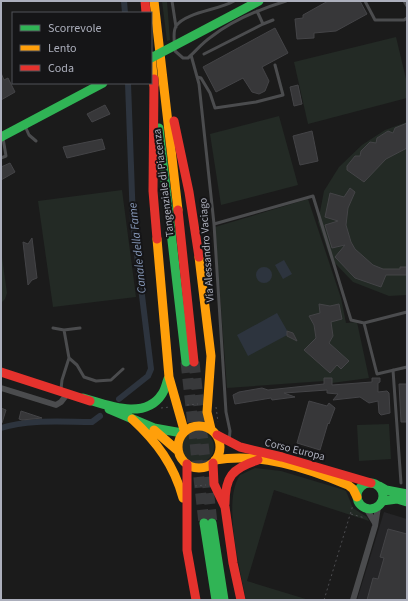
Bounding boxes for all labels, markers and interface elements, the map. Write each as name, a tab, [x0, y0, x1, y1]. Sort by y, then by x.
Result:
legend	[12, 12, 152, 84]
text: Scorrevole	[48, 20, 101, 37]
text: Lento	[48, 40, 77, 57]
text: Coda	[48, 60, 74, 77]
street label: Tangenziale di Piacenza	[149, 128, 178, 238]
street label: Via Alessandro Vaciago	[195, 197, 218, 303]
water label: Canale della Fame	[124, 201, 151, 294]
street label: Corso Europa	[263, 435, 327, 464]

